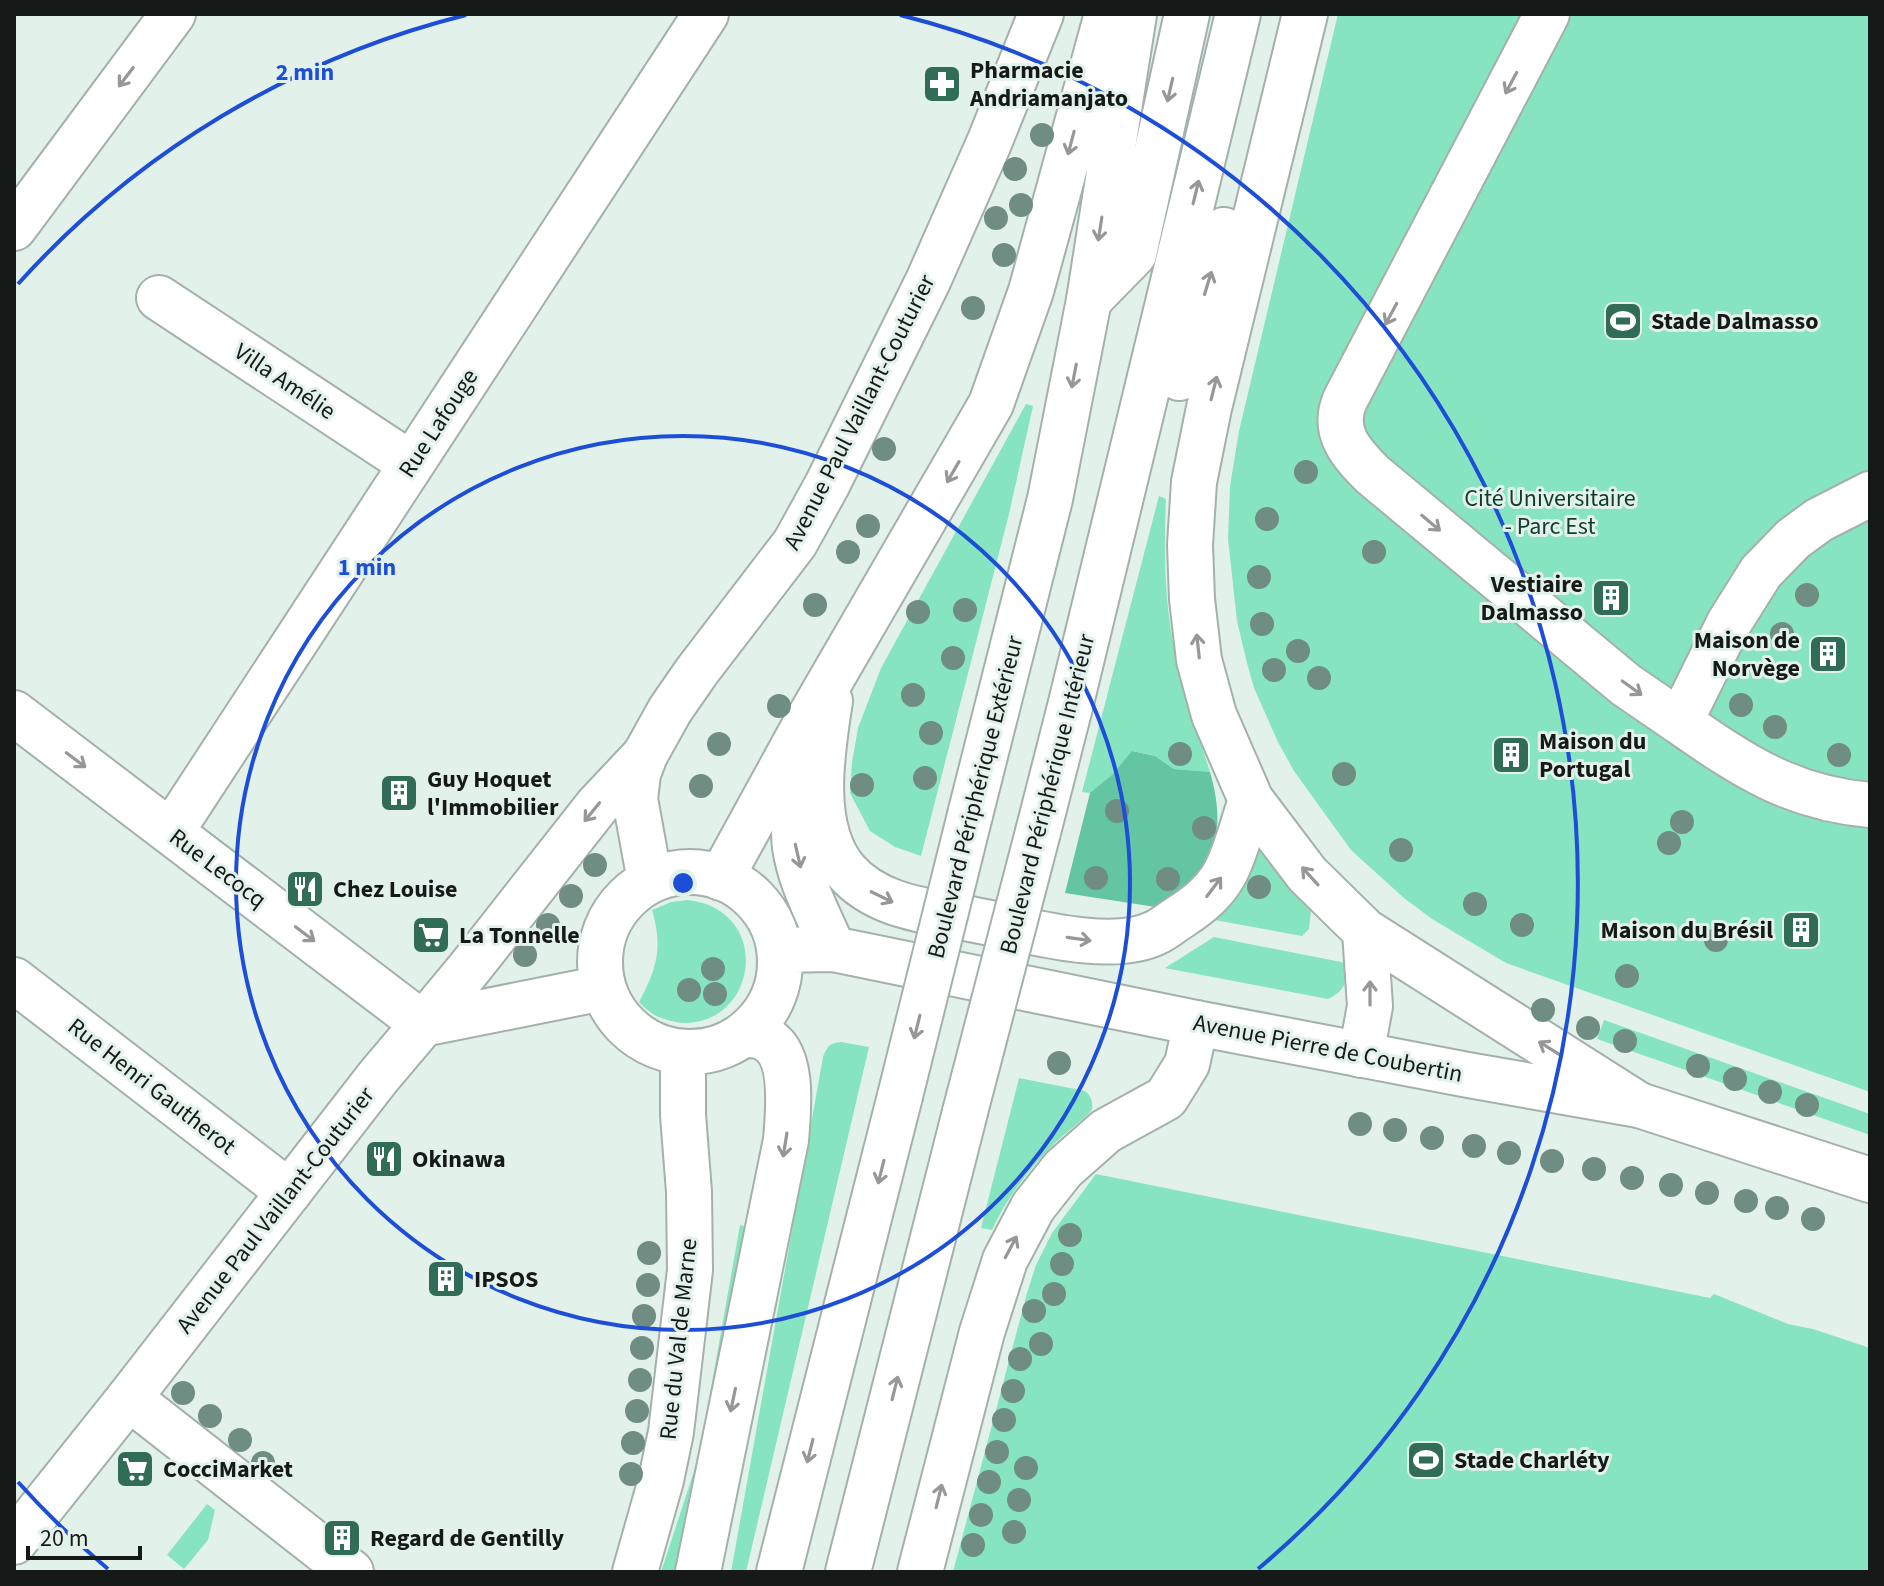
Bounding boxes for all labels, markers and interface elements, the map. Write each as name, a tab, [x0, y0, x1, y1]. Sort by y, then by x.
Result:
place label: Pharmacie Andriamanjato	[969, 53, 1128, 116]
text: 2 min	[276, 55, 334, 90]
pharmacy icon: Pharmacie Andriamanjato	[921, 63, 963, 105]
one-way arrow	[118, 65, 135, 87]
one-way arrow	[1503, 71, 1519, 95]
one-way arrow	[1162, 77, 1177, 102]
one-way arrow	[1063, 130, 1078, 156]
one-way arrow	[1189, 180, 1204, 206]
one-way arrow	[1092, 216, 1107, 241]
street label: Avenue Paul Vaillant-Couturier	[775, 268, 945, 556]
one-way arrow	[1202, 271, 1216, 296]
sports icon: Stade Dalmasso	[1602, 300, 1644, 342]
one-way arrow	[1382, 301, 1398, 325]
place label: Stade Dalmasso	[1651, 304, 1819, 339]
street label: Villa Amélie	[227, 334, 343, 428]
street label: Rue Lafouge	[390, 362, 487, 485]
one-way arrow	[1065, 363, 1080, 389]
one-way arrow	[1207, 376, 1222, 402]
one-way arrow	[945, 460, 961, 483]
park label: Cité Universitaire - Parc Est	[1464, 481, 1636, 544]
one-way arrow	[1420, 514, 1441, 532]
text: 1 min	[338, 550, 396, 585]
place label: Vestiaire Dalmasso	[1480, 567, 1583, 630]
building icon: Vestiaire Dalmasso	[1590, 577, 1632, 619]
place label: Maison de Norvège	[1694, 623, 1800, 686]
street label: Boulevard Périphérique Intérieur	[991, 630, 1104, 958]
street label: Boulevard Périphérique Extérieur	[918, 631, 1033, 962]
one-way arrow	[1190, 633, 1205, 660]
building icon: Maison de Norvège	[1807, 633, 1849, 675]
one-way arrow	[1621, 679, 1642, 696]
place label: Maison du Portugal	[1539, 724, 1646, 787]
building icon: Maison du Portugal	[1490, 734, 1532, 776]
one-way arrow	[65, 752, 86, 769]
place label: Guy Hoquet l'Immobilier	[427, 762, 559, 825]
building icon: Guy Hoquet l'Immobilier	[378, 772, 420, 814]
one-way arrow	[583, 802, 601, 822]
street label: Rue Lecocq	[162, 820, 274, 917]
one-way arrow	[791, 843, 806, 869]
one-way arrow	[1301, 866, 1319, 886]
restaurant icon: Chez Louise	[284, 868, 326, 910]
centre of rings	[669, 869, 697, 897]
place label: Chez Louise	[333, 872, 458, 907]
one-way arrow	[1206, 877, 1223, 898]
one-way arrow	[870, 890, 894, 905]
building icon: Maison du Brésil	[1780, 909, 1822, 951]
place label: Maison du Brésil	[1600, 913, 1773, 948]
supermarket icon: La Tonnelle	[410, 914, 452, 956]
place label: La Tonnelle	[459, 918, 580, 953]
one-way arrow	[294, 926, 315, 943]
one-way arrow	[1066, 932, 1091, 947]
one-way arrow	[1362, 980, 1378, 1007]
street label: Avenue Pierre de Coubertin	[1190, 1005, 1466, 1092]
street label: Rue Henri Gautherot	[60, 1010, 243, 1163]
one-way arrow	[909, 1013, 924, 1039]
one-way arrow	[1539, 1040, 1561, 1057]
street label: Avenue Paul Vaillant-Couturier	[168, 1079, 383, 1341]
one-way arrow	[776, 1132, 791, 1157]
restaurant icon: Okinawa	[363, 1138, 405, 1180]
place label: Okinawa	[412, 1142, 506, 1177]
one-way arrow	[872, 1158, 887, 1184]
one-way arrow	[1004, 1236, 1020, 1259]
street label: Rue du Val de Marne	[651, 1237, 706, 1442]
building icon: IPSOS	[425, 1258, 467, 1300]
place label: IPSOS	[474, 1262, 538, 1297]
one-way arrow	[888, 1375, 903, 1401]
one-way arrow	[725, 1387, 740, 1412]
one-way arrow	[801, 1437, 816, 1463]
sports icon: Stade Charléty	[1405, 1439, 1447, 1481]
place label: Stade Charléty	[1454, 1443, 1610, 1478]
supermarket icon: CocciMarket	[114, 1448, 156, 1490]
place label: CocciMarket	[163, 1452, 293, 1487]
one-way arrow	[933, 1484, 948, 1510]
scale bar	[28, 1510, 140, 1560]
building icon: Regard de Gentilly	[321, 1517, 363, 1559]
text: 20 m	[40, 1521, 89, 1556]
place label: Regard de Gentilly	[370, 1521, 565, 1556]

